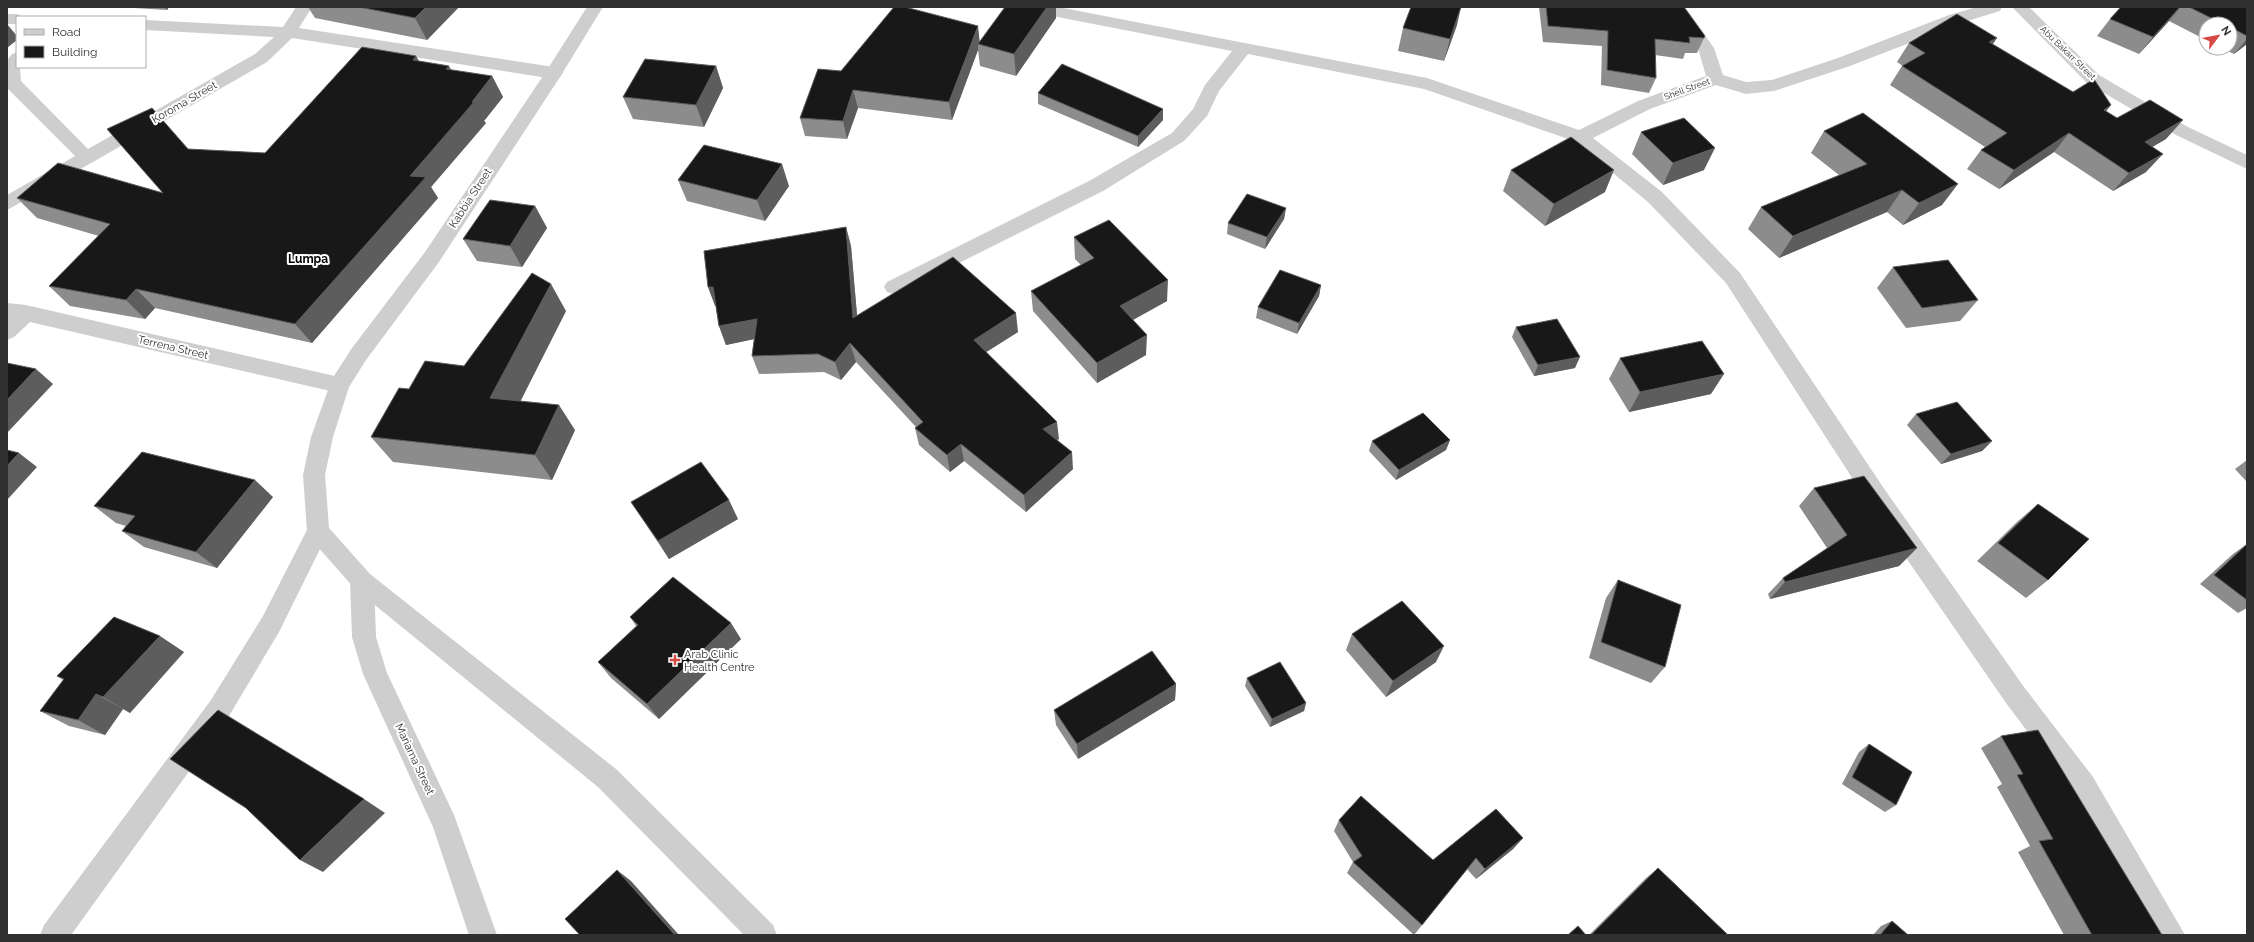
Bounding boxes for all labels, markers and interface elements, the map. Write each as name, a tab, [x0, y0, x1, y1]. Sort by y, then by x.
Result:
legend	[16, 16, 146, 68]
north arrow	[2198, 16, 2238, 56]
street label: Abu Bakarr Street	[2038, 24, 2098, 82]
text: N	[2218, 24, 2234, 38]
text: Road	[52, 25, 81, 39]
text: Building	[52, 45, 98, 59]
street label: Shell Street	[1663, 76, 1711, 102]
street label: Koroma Street	[149, 78, 219, 126]
street label: Kabbia Street	[446, 166, 495, 230]
district label: Lumpa	[288, 252, 328, 266]
street label: Terrena Street	[137, 333, 210, 362]
place label: Arab Clinic Health Centre	[684, 648, 755, 674]
marker: Arab Clinic Health Centre	[669, 654, 681, 666]
street label: Mariama Street	[392, 721, 437, 797]

